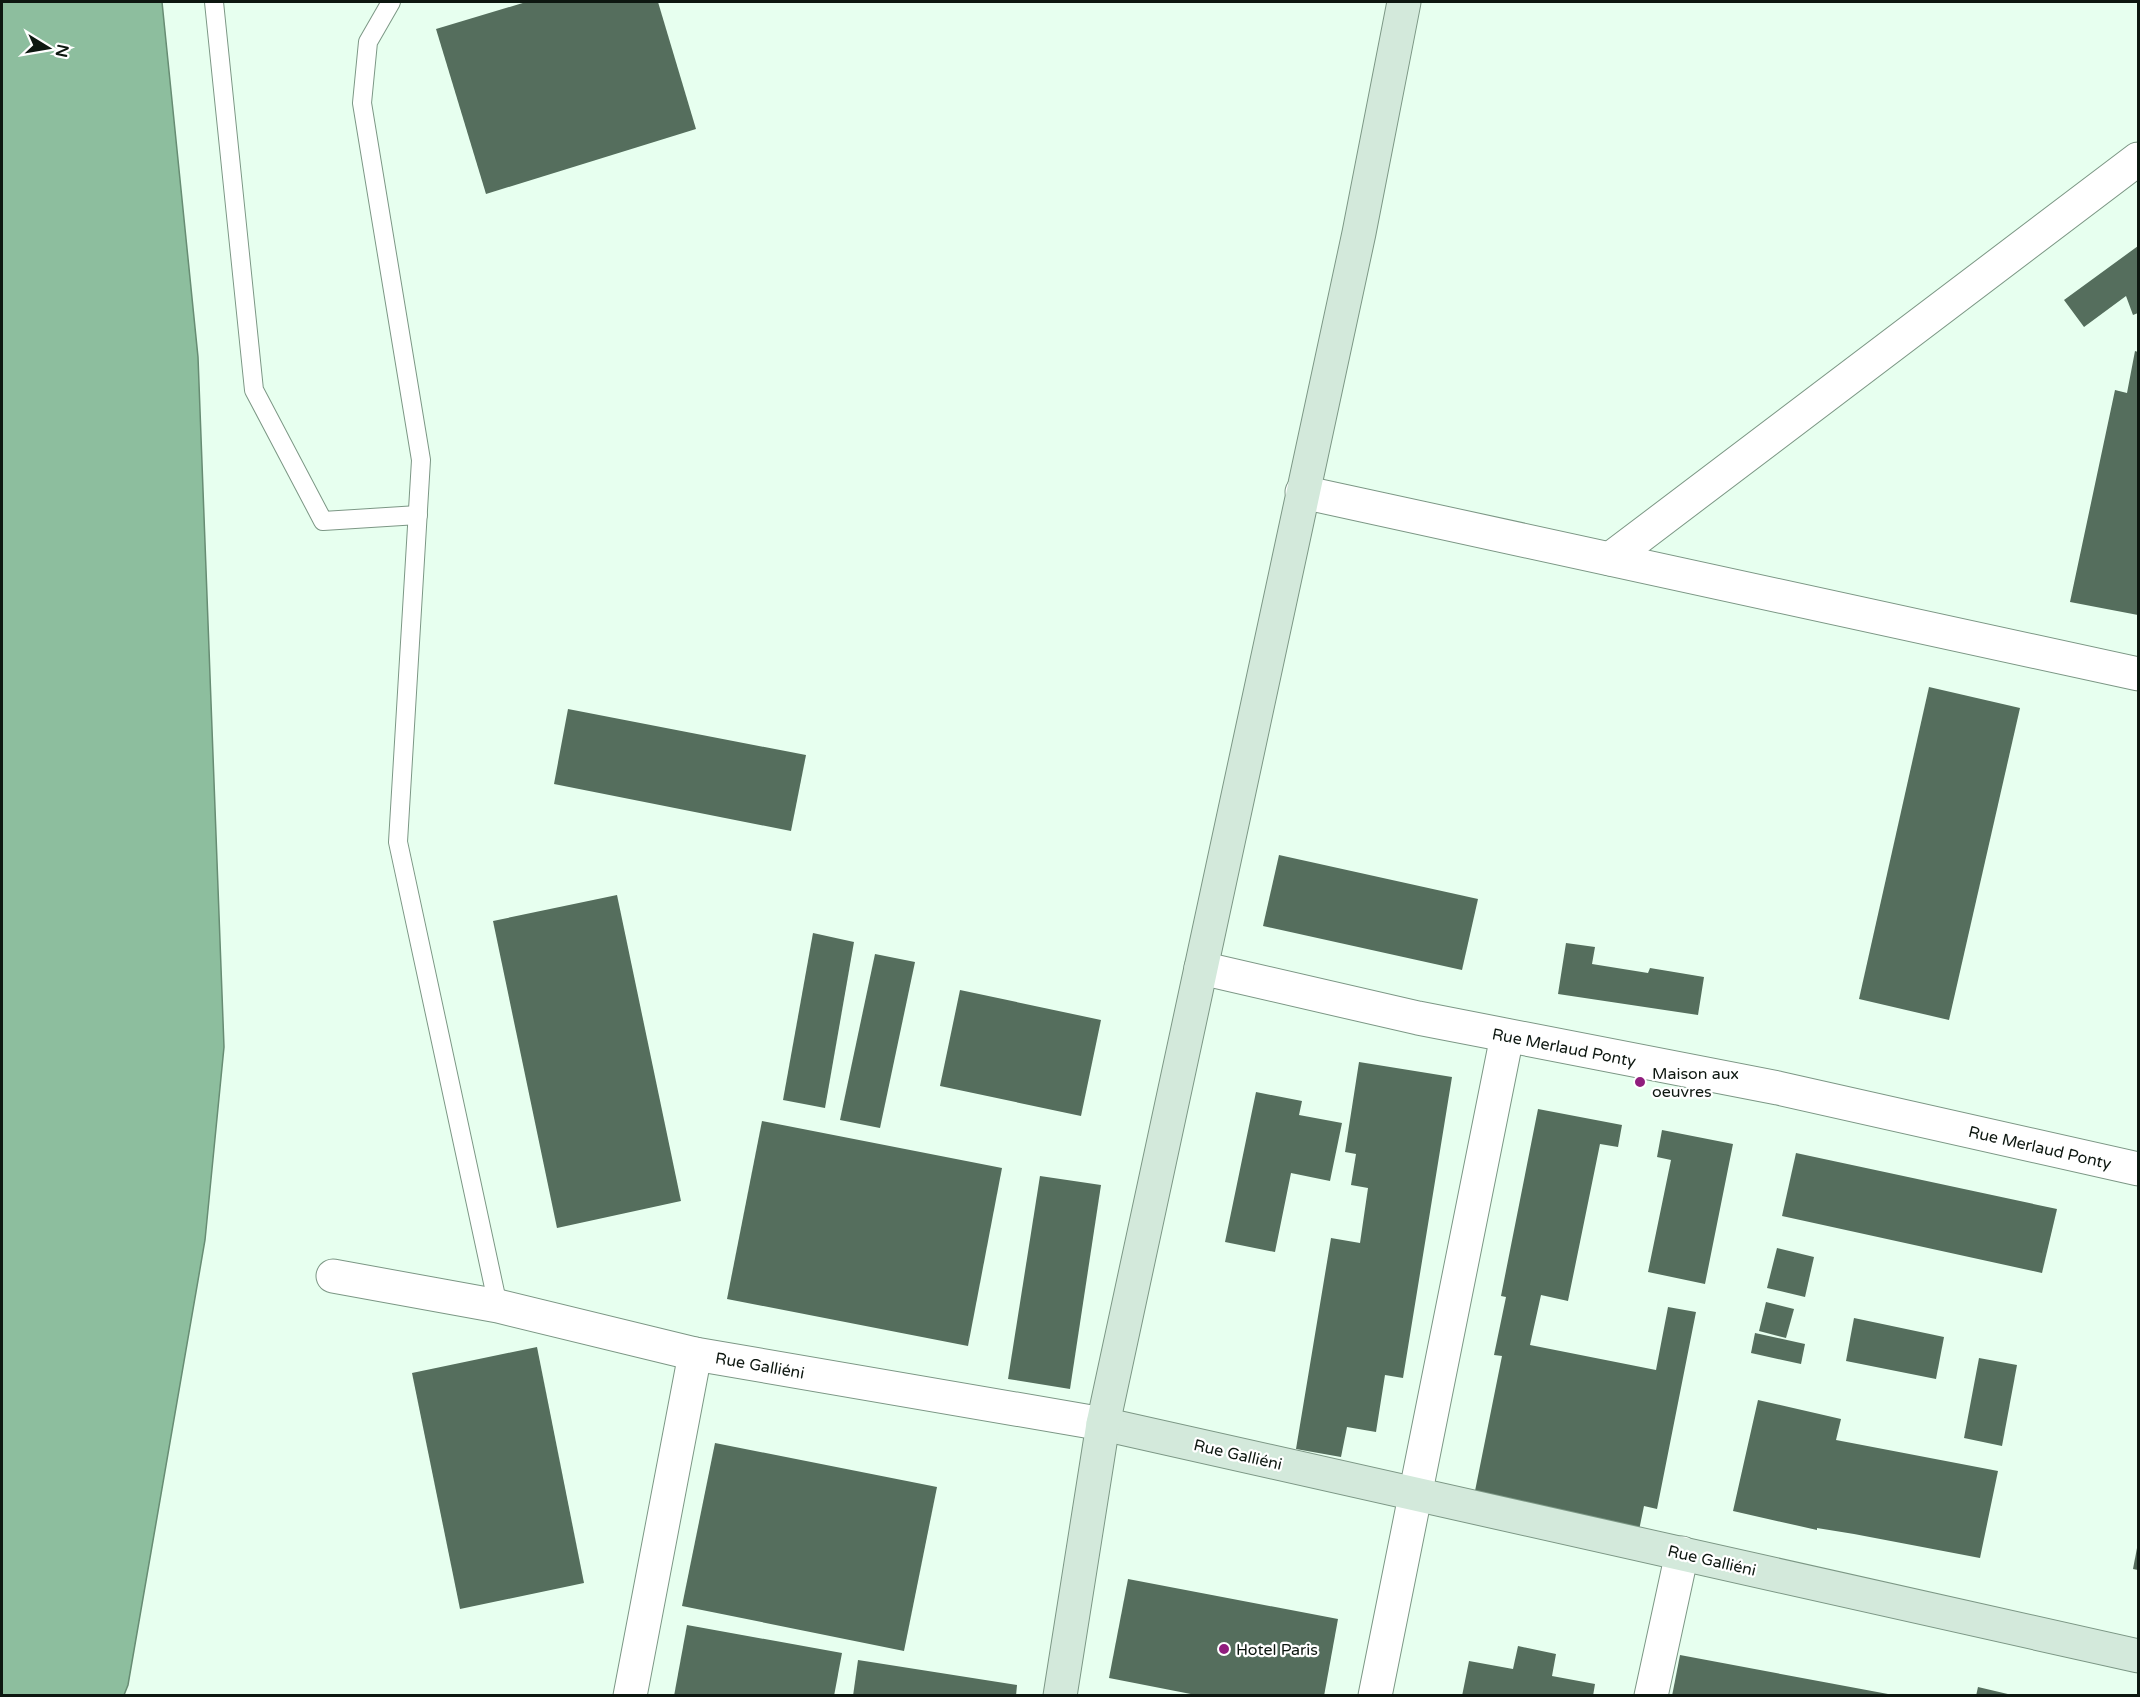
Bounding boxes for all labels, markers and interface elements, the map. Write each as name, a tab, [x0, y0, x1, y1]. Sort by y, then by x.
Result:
north arrow	[18, 18, 78, 78]
text: N	[51, 42, 73, 59]
street label: Rue Merlaud Ponty	[1490, 1024, 1638, 1072]
place label: Maison aux oeuvres	[1652, 1064, 1739, 1102]
marker: Maison aux oeuvres	[1633, 1075, 1647, 1089]
street label: Rue Merlaud Ponty	[1966, 1122, 2114, 1174]
street label: Rue Galliéni	[714, 1348, 806, 1384]
street label: Rue Galliéni	[1192, 1435, 1284, 1475]
street label: Rue Galliéni	[1666, 1541, 1758, 1581]
place label: Hotel Paris	[1236, 1640, 1318, 1660]
marker: Hotel Paris	[1217, 1642, 1231, 1656]

